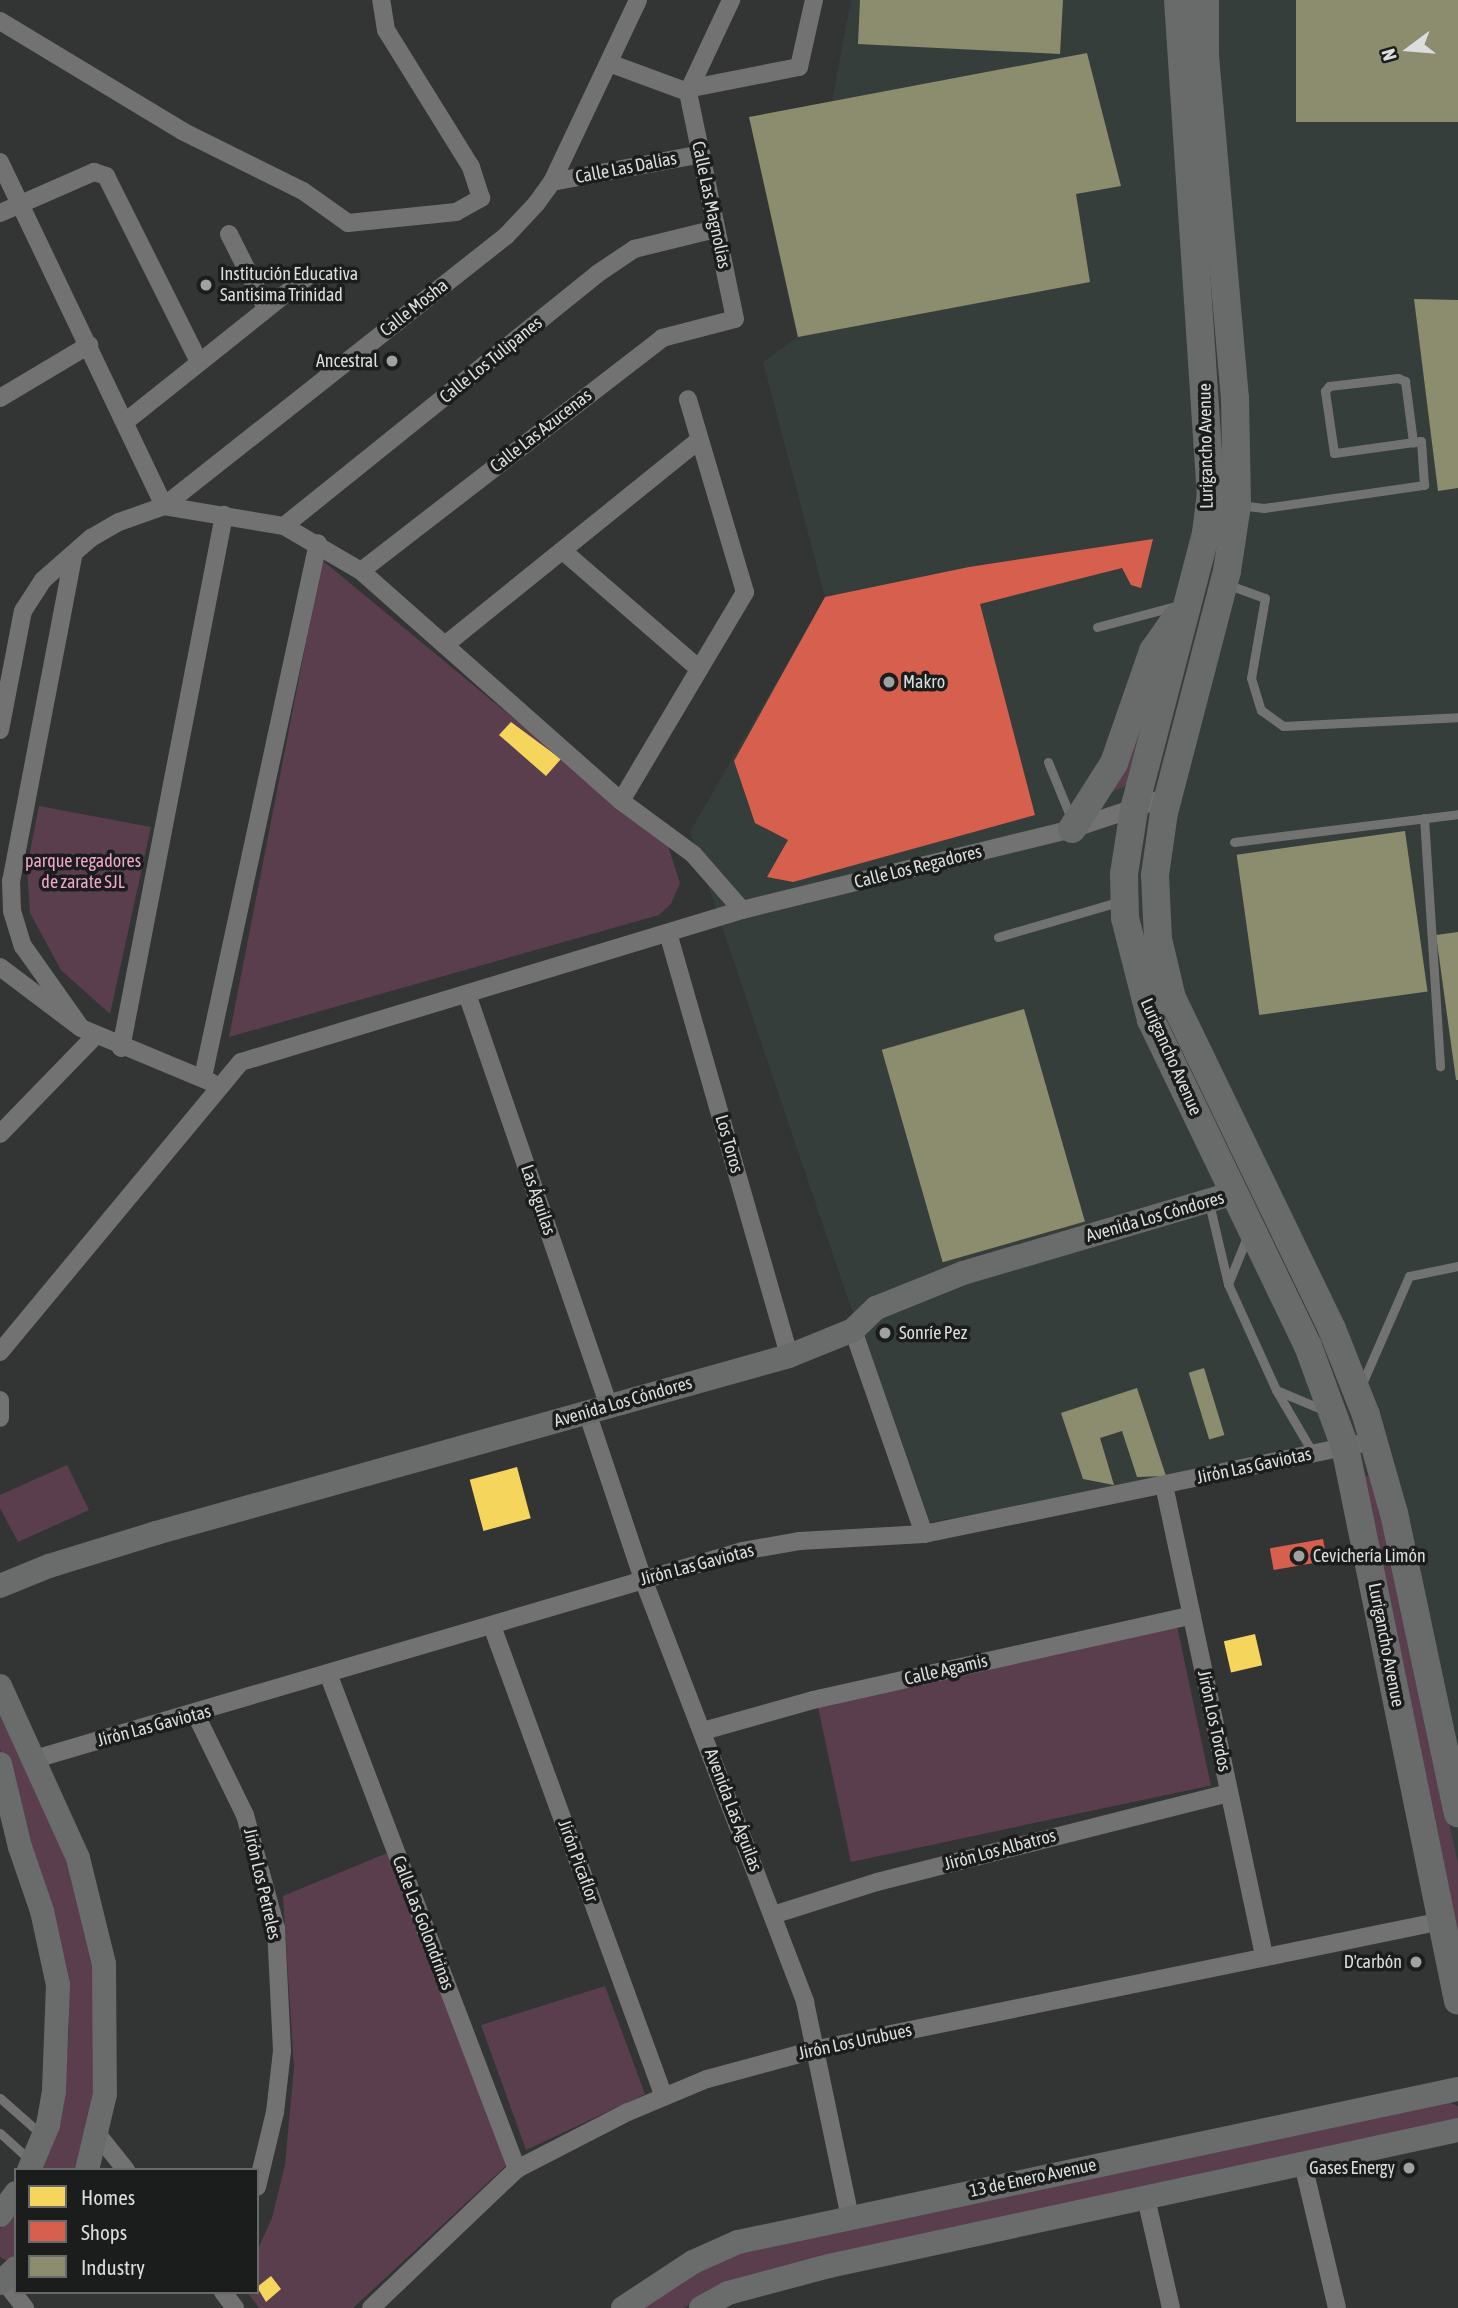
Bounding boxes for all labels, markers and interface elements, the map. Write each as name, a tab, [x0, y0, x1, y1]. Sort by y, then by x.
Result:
north arrow	[1374, 14, 1444, 84]
text: N	[1377, 46, 1401, 63]
street label: Calle Las Magnolias	[687, 139, 735, 271]
street label: Calle Las Dalias	[574, 148, 678, 188]
place label: Institución Educativa Santisima Trinidad	[220, 264, 358, 306]
street label: Calle Mosha	[376, 275, 452, 341]
marker: Institución Educativa Santisima Trinidad	[198, 277, 214, 293]
street label: Calle Los Tulipanes	[435, 312, 547, 408]
place label: Ancestral	[316, 350, 378, 372]
marker: Ancestral	[384, 353, 400, 369]
street label: Lurigancho Avenue	[1194, 383, 1218, 509]
street label: Calle Las Azucenas	[486, 385, 596, 477]
place label: Makro	[903, 671, 945, 693]
marker: Makro	[881, 674, 897, 690]
street label: Calle Los Regadores	[852, 841, 984, 893]
park label: parque regadores de zarate SJL	[25, 851, 141, 894]
street label: Lurigancho Avenue	[1136, 995, 1206, 1119]
street label: Los Toros	[710, 1112, 748, 1176]
street label: Las Águilas	[516, 1162, 560, 1238]
street label: Avenida Los Cóndores	[1083, 1187, 1227, 1247]
place label: Sonríe Pez	[899, 1322, 967, 1344]
marker: Sonríe Pez	[877, 1325, 893, 1341]
street label: Avenida Los Cóndores	[551, 1372, 695, 1432]
street label: Jirón Las Gaviotas	[1195, 1443, 1313, 1489]
street label: Jirón Las Gaviotas	[638, 1539, 756, 1591]
place label: Cevichería Limón	[1313, 1545, 1426, 1567]
marker: Cevichería Limón	[1291, 1548, 1307, 1564]
street label: Lurigancho Avenue	[1363, 1581, 1409, 1709]
street label: Calle Agamis	[902, 1650, 990, 1690]
street label: Jirón Los Tordos	[1193, 1668, 1235, 1774]
street label: Jirón Las Gaviotas	[95, 1700, 213, 1752]
street label: Avenida Las Águilas	[700, 1746, 766, 1874]
street label: Jirón Picaflor	[553, 1817, 603, 1905]
street label: Jirón Los Albatros	[942, 1825, 1058, 1875]
street label: Jirón Los Petreles	[239, 1826, 285, 1942]
street label: Calle Las Golondrinas	[388, 1853, 458, 1993]
place label: D'carbón	[1344, 1951, 1402, 1973]
marker: D'carbón	[1408, 1954, 1424, 1970]
street label: Jirón Los Urubues	[796, 2019, 914, 2065]
street label: 13 de Enero Avenue	[968, 2154, 1098, 2202]
place label: Gases Energy	[1309, 2157, 1395, 2179]
marker: Gases Energy	[1401, 2160, 1417, 2176]
legend	[14, 2168, 259, 2294]
text: Homes	[81, 2185, 135, 2209]
text: Shops	[81, 2220, 127, 2244]
text: Industry	[81, 2255, 145, 2279]

